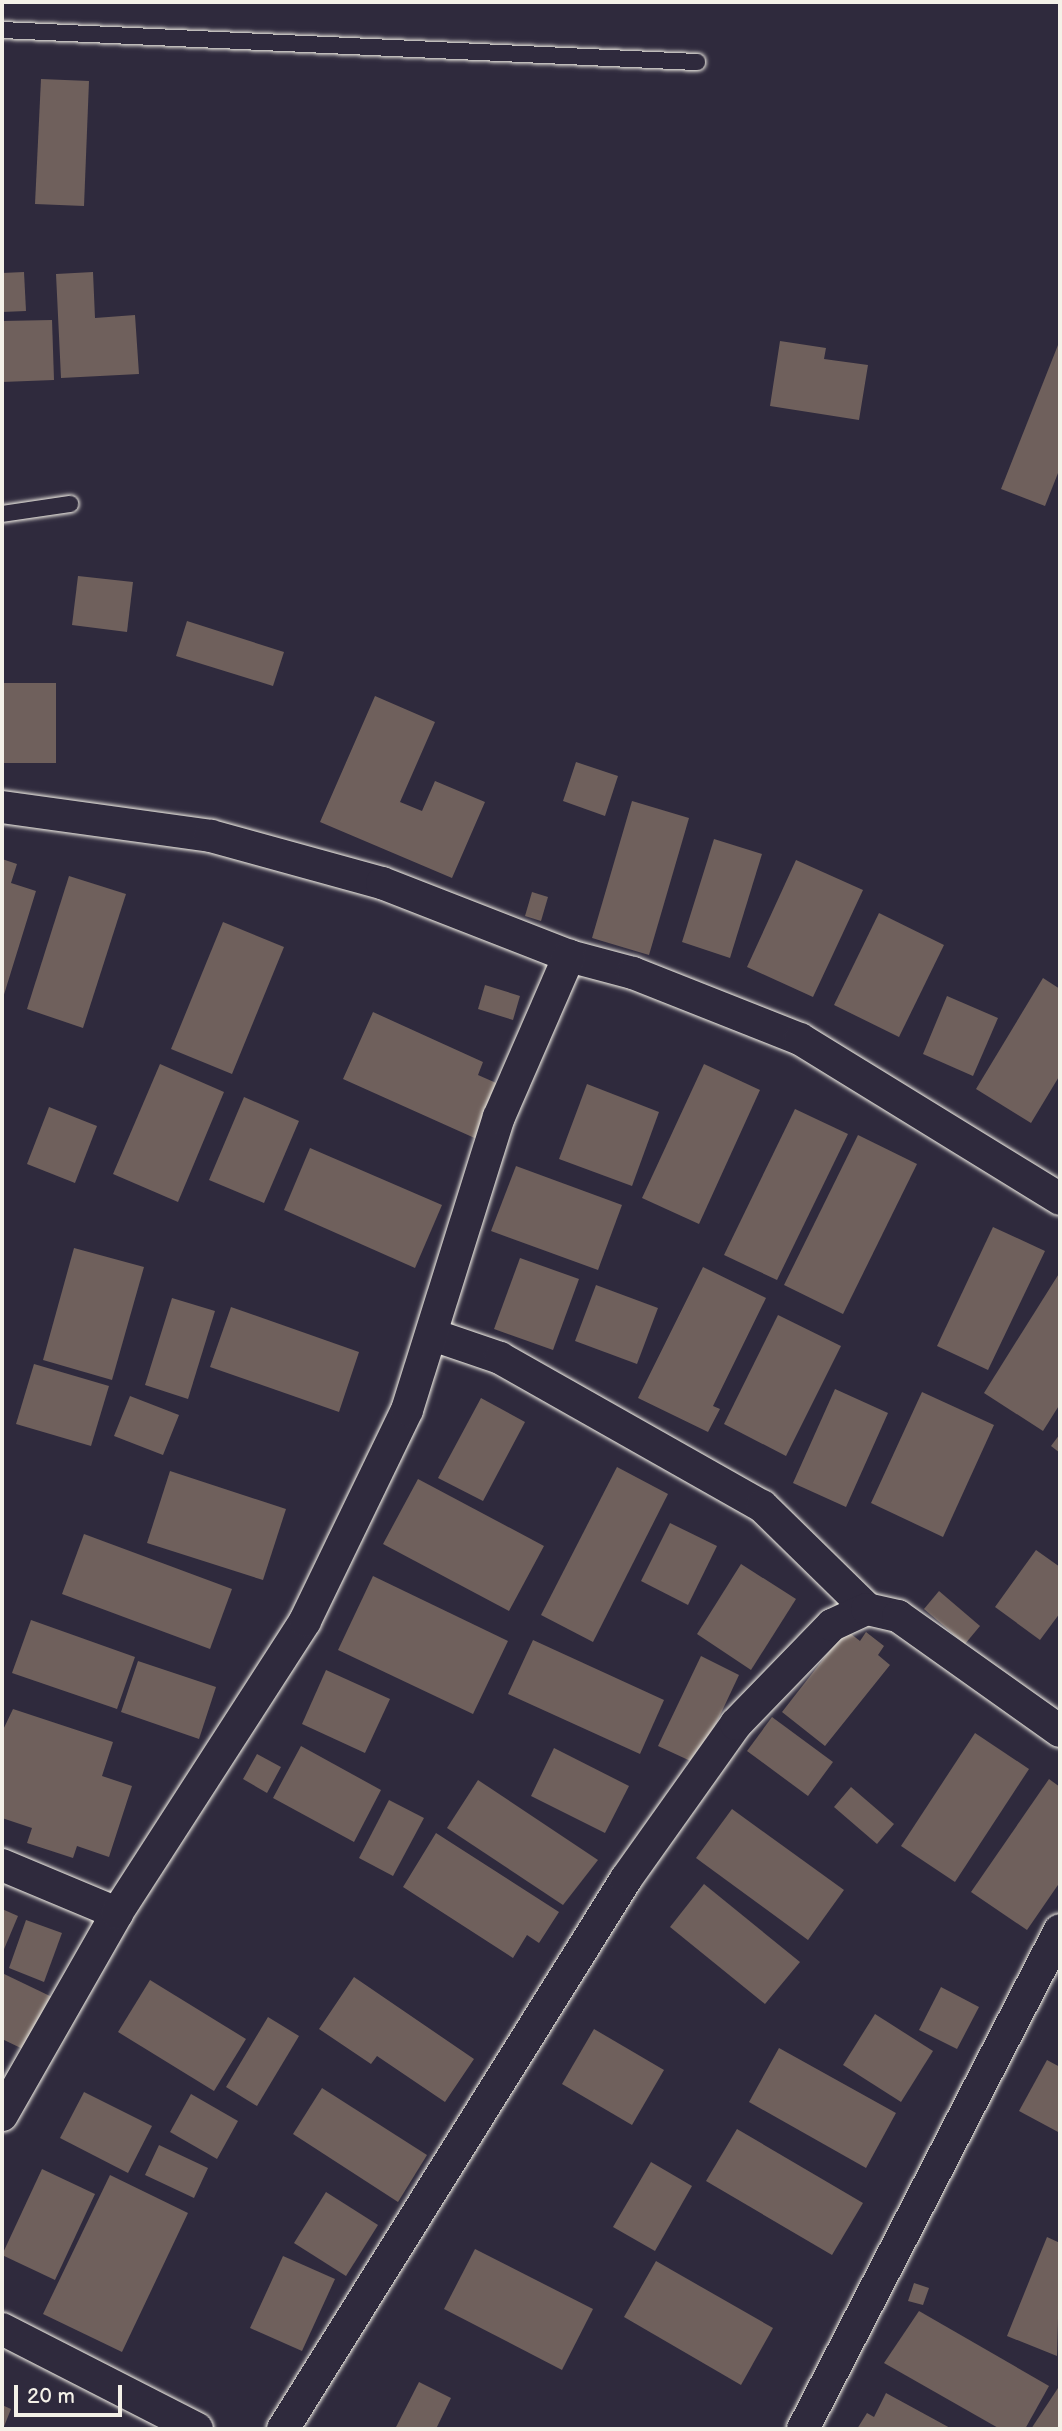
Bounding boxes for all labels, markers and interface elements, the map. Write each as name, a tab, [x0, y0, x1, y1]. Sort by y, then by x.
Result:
scale bar	[18, 2372, 126, 2416]
text: 20 m	[27, 2384, 75, 2409]

